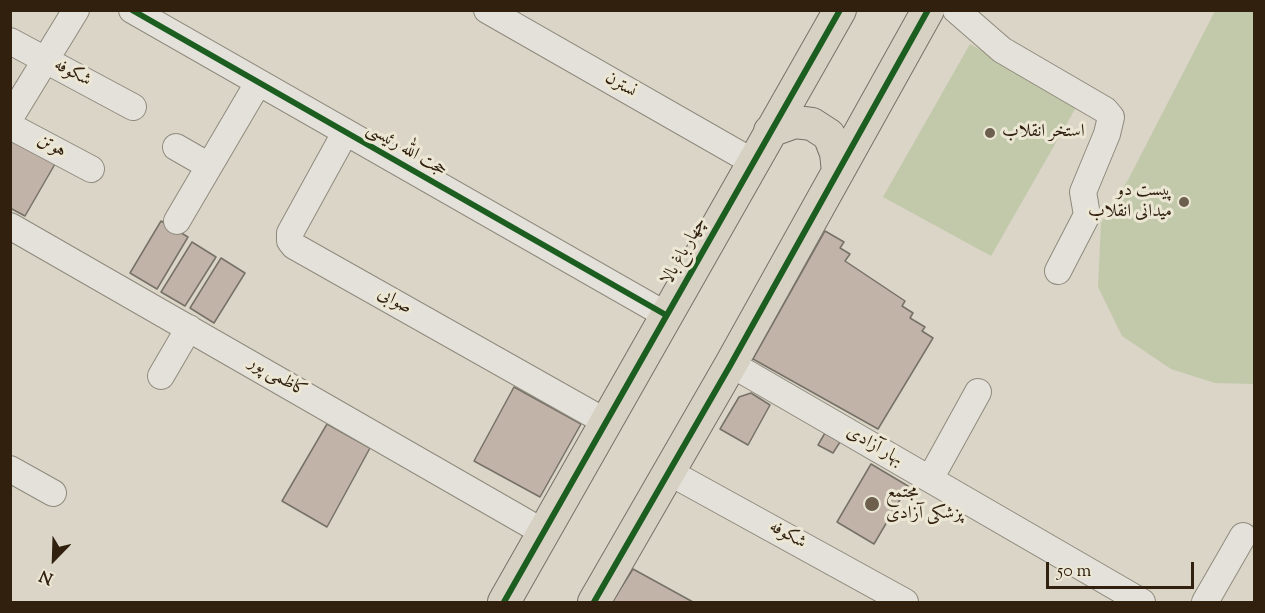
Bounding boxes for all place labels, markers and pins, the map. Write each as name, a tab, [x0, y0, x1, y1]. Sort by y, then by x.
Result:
place label: استخر انقلاب	[1002, 122, 1085, 144]
marker: استخر انقلاب	[983, 126, 997, 140]
place label: پیست دو میدانی انقلاب	[1088, 181, 1172, 224]
marker: پیست دو میدانی انقلاب	[1177, 195, 1191, 209]
place label: مجتمع پزشکی آزادی	[886, 483, 963, 526]
marker: مجتمع پزشکی آزادی	[863, 495, 881, 513]

